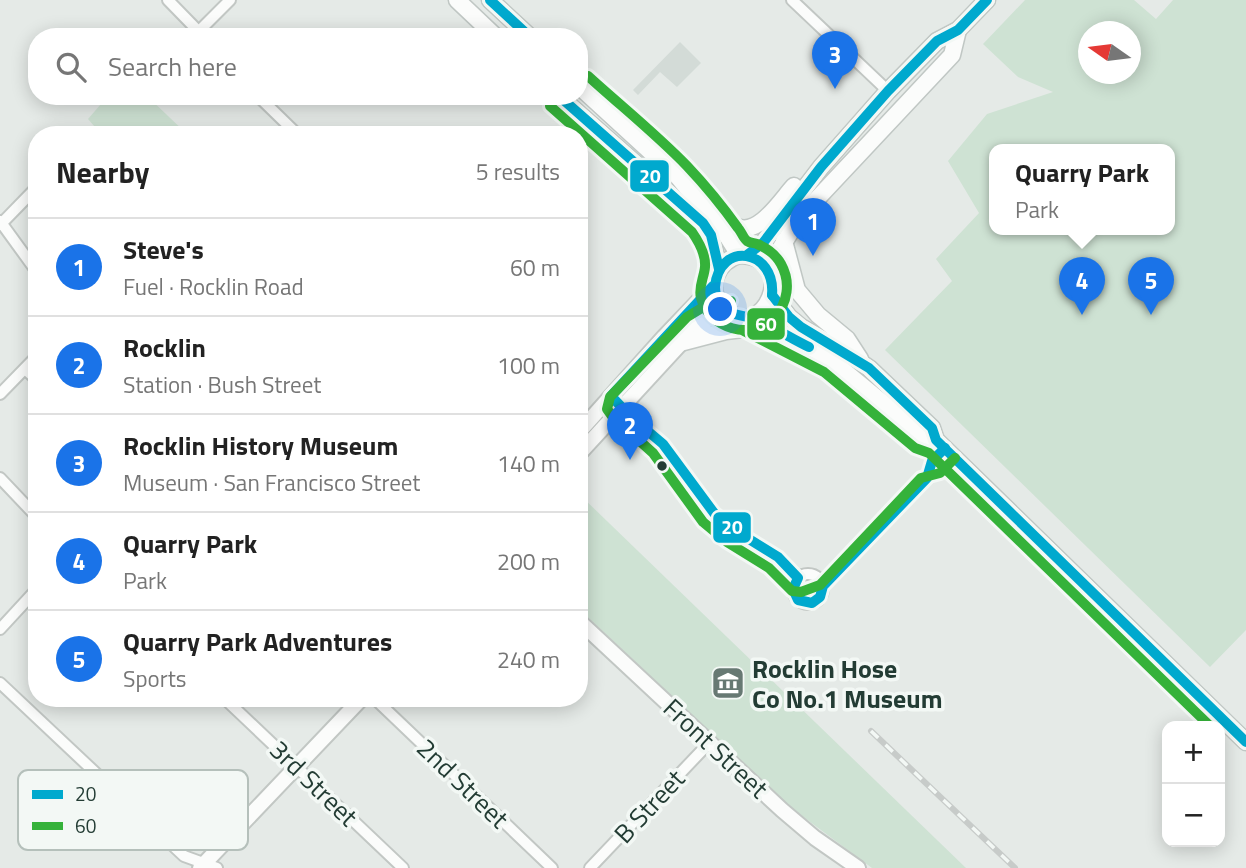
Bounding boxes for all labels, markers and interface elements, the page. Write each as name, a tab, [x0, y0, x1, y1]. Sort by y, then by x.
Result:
north arrow	[1078, 21, 1141, 84]
search box	[28, 28, 588, 105]
pin: 3	[812, 31, 858, 89]
text: Search here	[108, 47, 237, 86]
icon: search	[52, 48, 90, 86]
popup	[989, 144, 1175, 235]
text: Nearby	[56, 149, 149, 195]
text: Quarry Park	[1015, 153, 1149, 192]
text: 5 results	[476, 154, 560, 189]
line badge: 20	[629, 159, 670, 193]
text: 20	[639, 161, 661, 190]
text: Park	[1015, 192, 1059, 227]
pin: 1	[790, 198, 836, 256]
text: Steve's	[123, 230, 204, 269]
text: 1	[73, 250, 85, 285]
text: 60 m	[510, 250, 560, 285]
pin: 4	[1059, 257, 1105, 315]
pin: 5	[1128, 257, 1174, 315]
text: Fuel · Rocklin Road	[123, 269, 304, 304]
your location	[703, 292, 737, 326]
line badge: 60	[746, 307, 786, 341]
text: 60	[755, 309, 777, 338]
text: Rocklin	[123, 328, 206, 367]
text: 2	[73, 348, 85, 383]
text: 100 m	[497, 348, 560, 383]
text: Station · Bush Street	[123, 367, 321, 402]
pin: 2	[607, 402, 653, 460]
text: Rocklin History Museum	[123, 426, 398, 465]
text: 3	[73, 446, 85, 481]
text: 140 m	[497, 446, 560, 481]
unlabelled marker	[655, 459, 669, 473]
text: Museum · San Francisco Street	[123, 465, 420, 500]
line badge: 20	[712, 511, 752, 544]
text: 20	[721, 512, 743, 541]
text: Quarry Park	[123, 524, 257, 563]
text: 4	[73, 544, 85, 579]
text: 200 m	[497, 544, 560, 579]
text: Park	[123, 563, 167, 598]
text: Quarry Park Adventures	[123, 622, 392, 661]
text: 5	[73, 642, 85, 677]
text: 240 m	[497, 642, 560, 677]
place label: Rocklin Hose Co No.1 Museum	[752, 649, 943, 718]
text: Sports	[123, 661, 186, 696]
museum icon: Rocklin Hose Co No.1 Museum	[709, 664, 747, 702]
street label: Front Street	[655, 689, 777, 807]
map controls	[1162, 721, 1225, 847]
button: +	[1162, 721, 1225, 784]
street label: 2nd Street	[408, 729, 518, 837]
street label: 3rd Street	[261, 731, 367, 835]
street label: B Street	[604, 760, 694, 852]
legend	[18, 770, 248, 850]
text: 20	[75, 779, 96, 808]
button: −	[1162, 784, 1225, 847]
text: 60	[75, 811, 96, 840]

